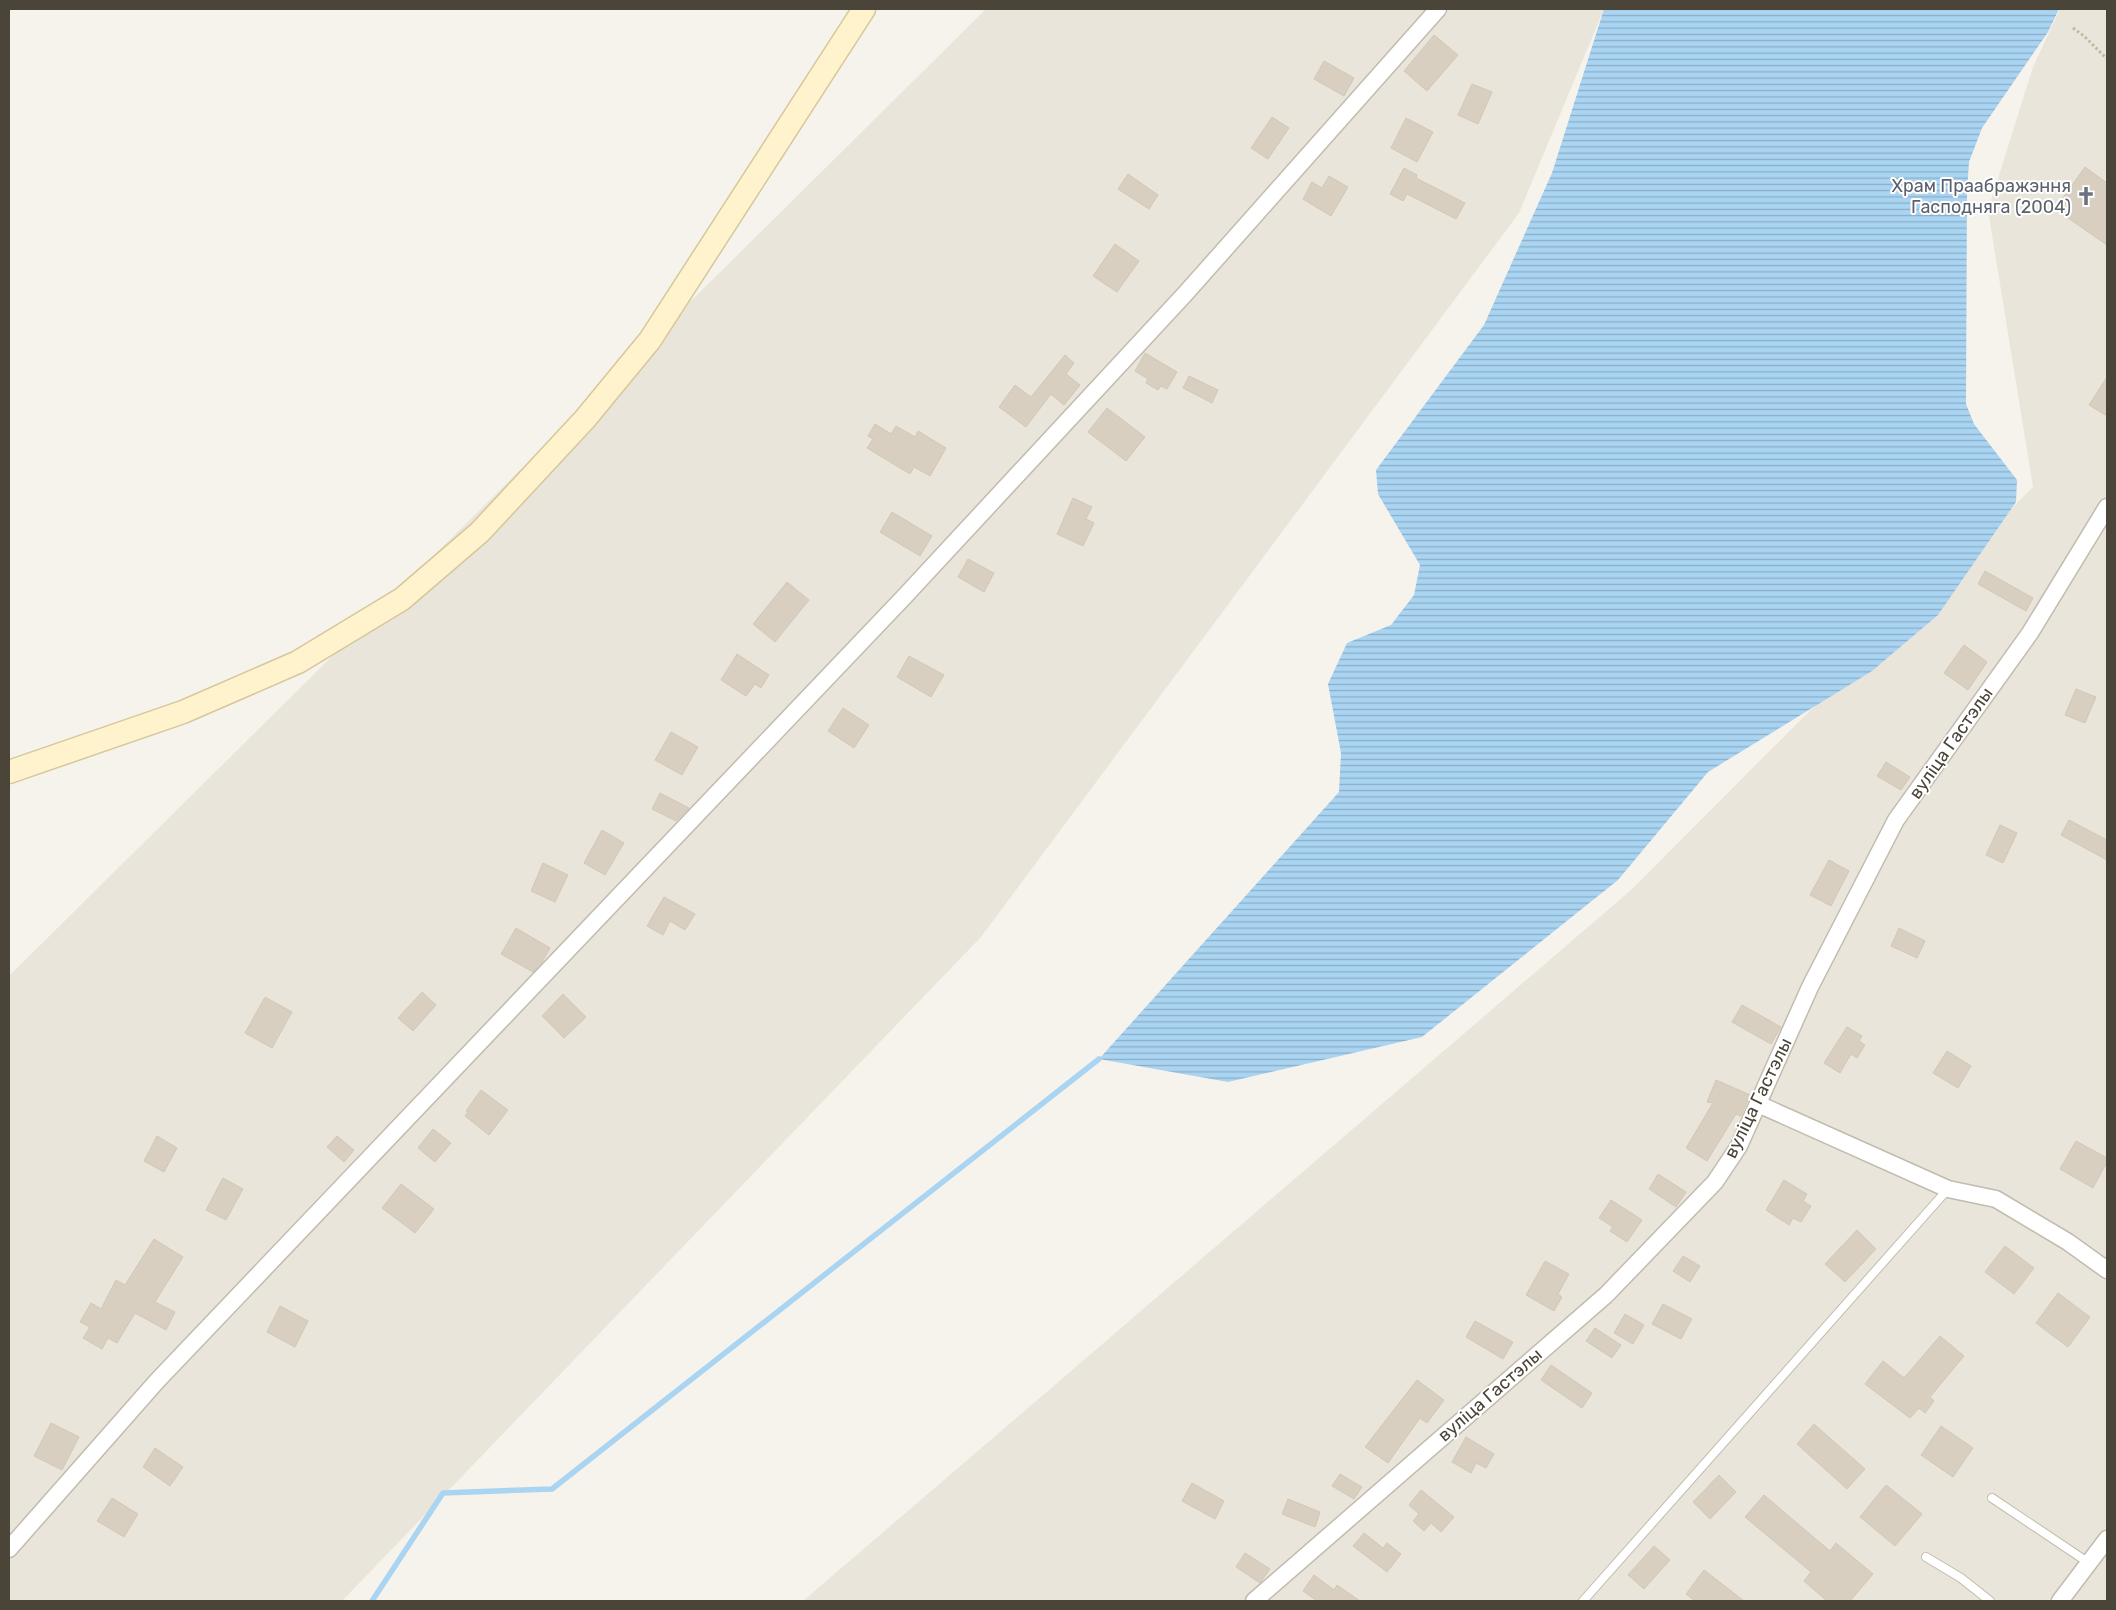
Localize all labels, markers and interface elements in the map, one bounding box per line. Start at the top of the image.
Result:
place label: Храм Праабражэння Гасподняга (2004) [1892,175,2071,218]
church icon: Храм Праабражэння Гасподняга (2004) [2075,185,2097,207]
street label: вуліца Гастэлы [1904,683,1998,803]
street label: вуліца Гастэлы [1719,1034,1797,1162]
street label: вуліца Гастэлы [1433,1344,1547,1446]

